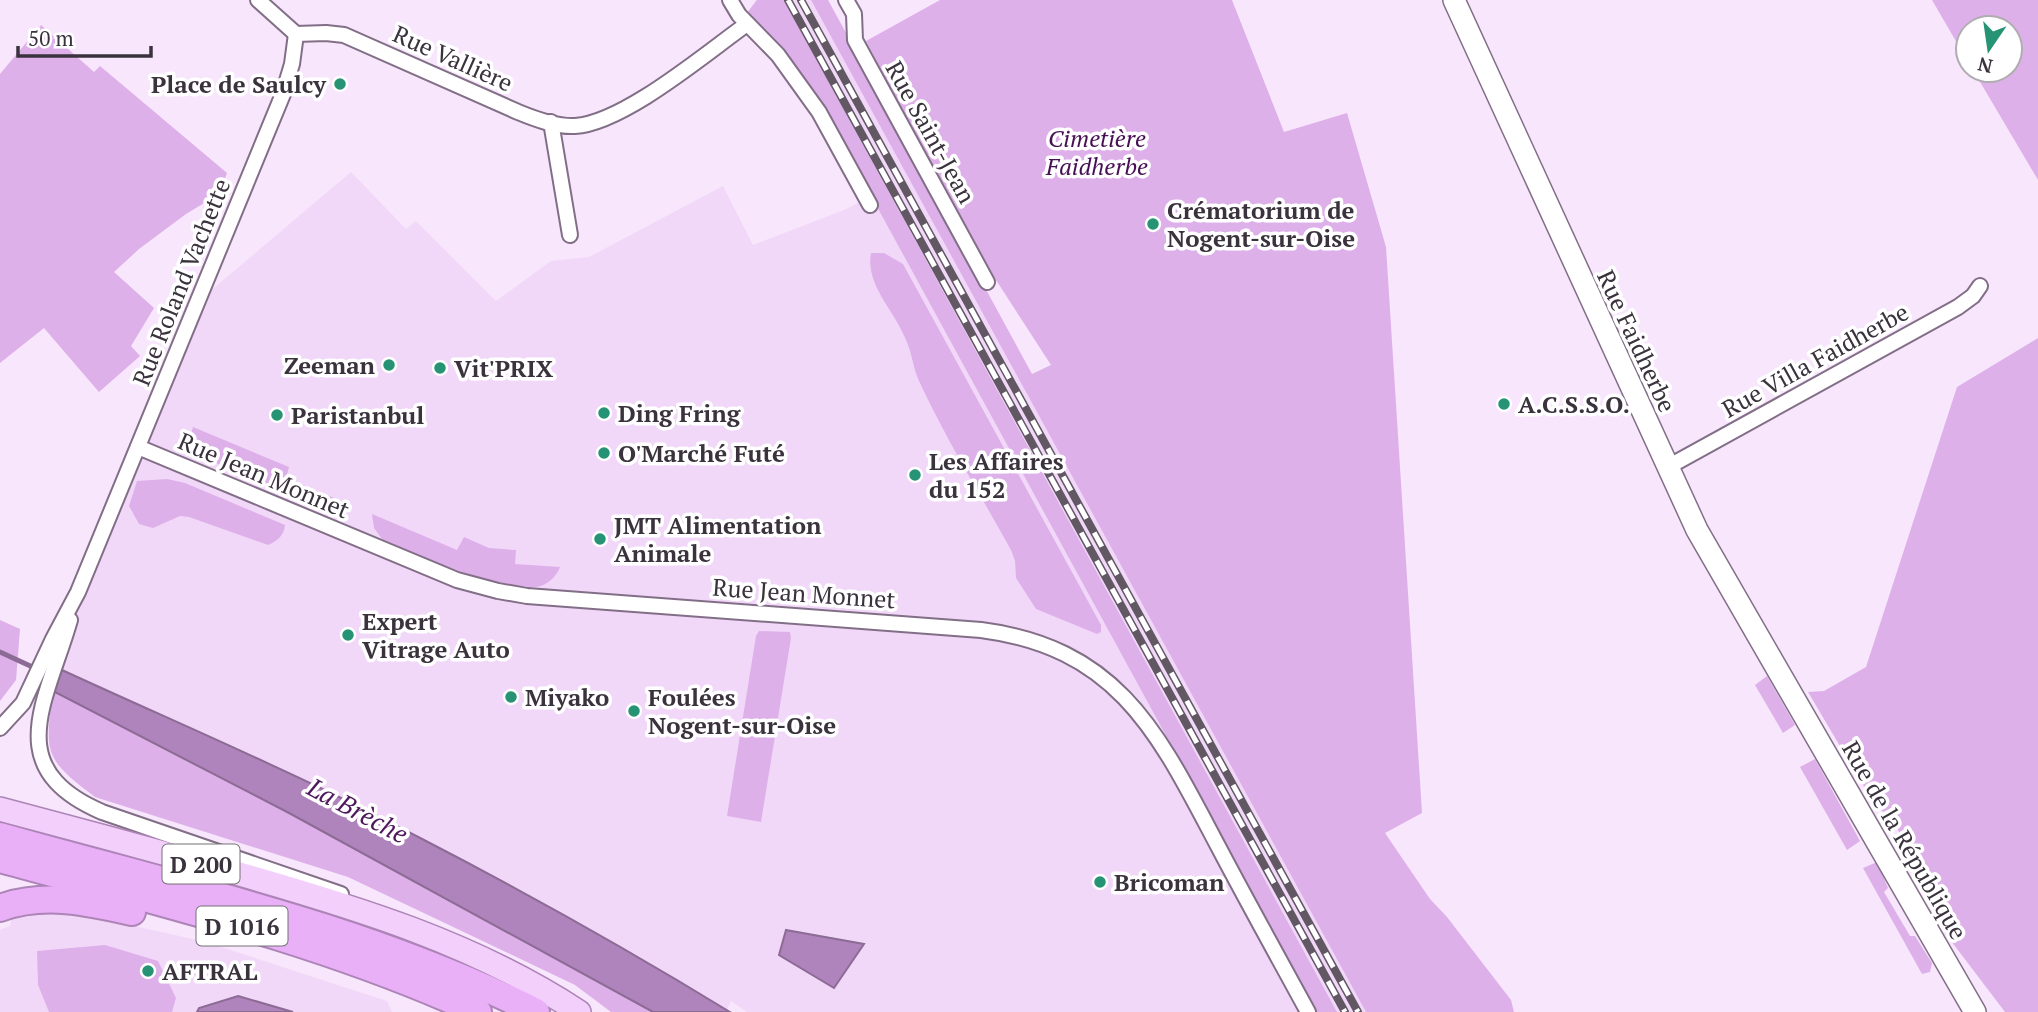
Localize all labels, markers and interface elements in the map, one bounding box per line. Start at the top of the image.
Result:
scale bar [18,14,150,58]
north arrow [1954,14,2024,84]
street label: Rue Vallière [388,17,518,99]
text: 50 m [28,24,74,52]
text: N [1975,52,1995,80]
street label: Rue Saint-Jean [879,55,983,209]
place label: Place de Saulcy [151,68,327,100]
marker: Place de Saulcy [332,76,348,92]
park label: Cimetière Faidherbe [1045,122,1148,182]
street label: Rue Roland Vachette [125,174,237,390]
place label: Crématorium de Nogent-sur-Oise [1167,194,1355,254]
marker: Crématorium de Nogent-sur-Oise [1145,216,1161,232]
street label: Rue Faidherbe [1590,265,1684,417]
street label: Rue Villa Faidherbe [1716,295,1914,425]
place label: Zeeman [284,349,376,381]
place label: Vit'PRIX [454,352,554,384]
marker: Zeeman [381,357,397,373]
marker: Vit'PRIX [432,360,448,376]
place label: A.C.S.S.O. [1518,388,1630,420]
marker: A.C.S.S.O. [1496,396,1512,412]
place label: Ding Fring [618,397,741,429]
place label: Paristanbul [291,399,424,431]
marker: Ding Fring [596,405,612,421]
marker: Paristanbul [269,407,285,423]
street label: Rue Jean Monnet [174,425,355,526]
place label: O'Marché Futé [618,437,785,469]
marker: O'Marché Futé [596,445,612,461]
place label: Les Affaires du 152 [929,445,1064,505]
marker: Les Affaires du 152 [907,467,923,483]
place label: JMT Alimentation Animale [614,509,822,569]
marker: JMT Alimentation Animale [592,531,608,547]
street label: Rue Jean Monnet [712,571,896,615]
place label: Expert Vitrage Auto [362,605,510,665]
marker: Expert Vitrage Auto [340,627,356,643]
place label: Miyako [525,681,609,713]
place label: Foulées Nogent-sur-Oise [648,681,836,741]
marker: Miyako [503,689,519,705]
marker: Foulées Nogent-sur-Oise [626,703,642,719]
street label: Rue de la République [1835,735,1975,945]
water label: La Brèche [301,769,414,851]
road number: D 200 [162,844,240,884]
place label: Bricoman [1114,866,1225,898]
marker: Bricoman [1092,874,1108,890]
road number: D 1016 [196,906,288,945]
place label: AFTRAL [162,955,258,987]
marker: AFTRAL [140,963,156,979]

